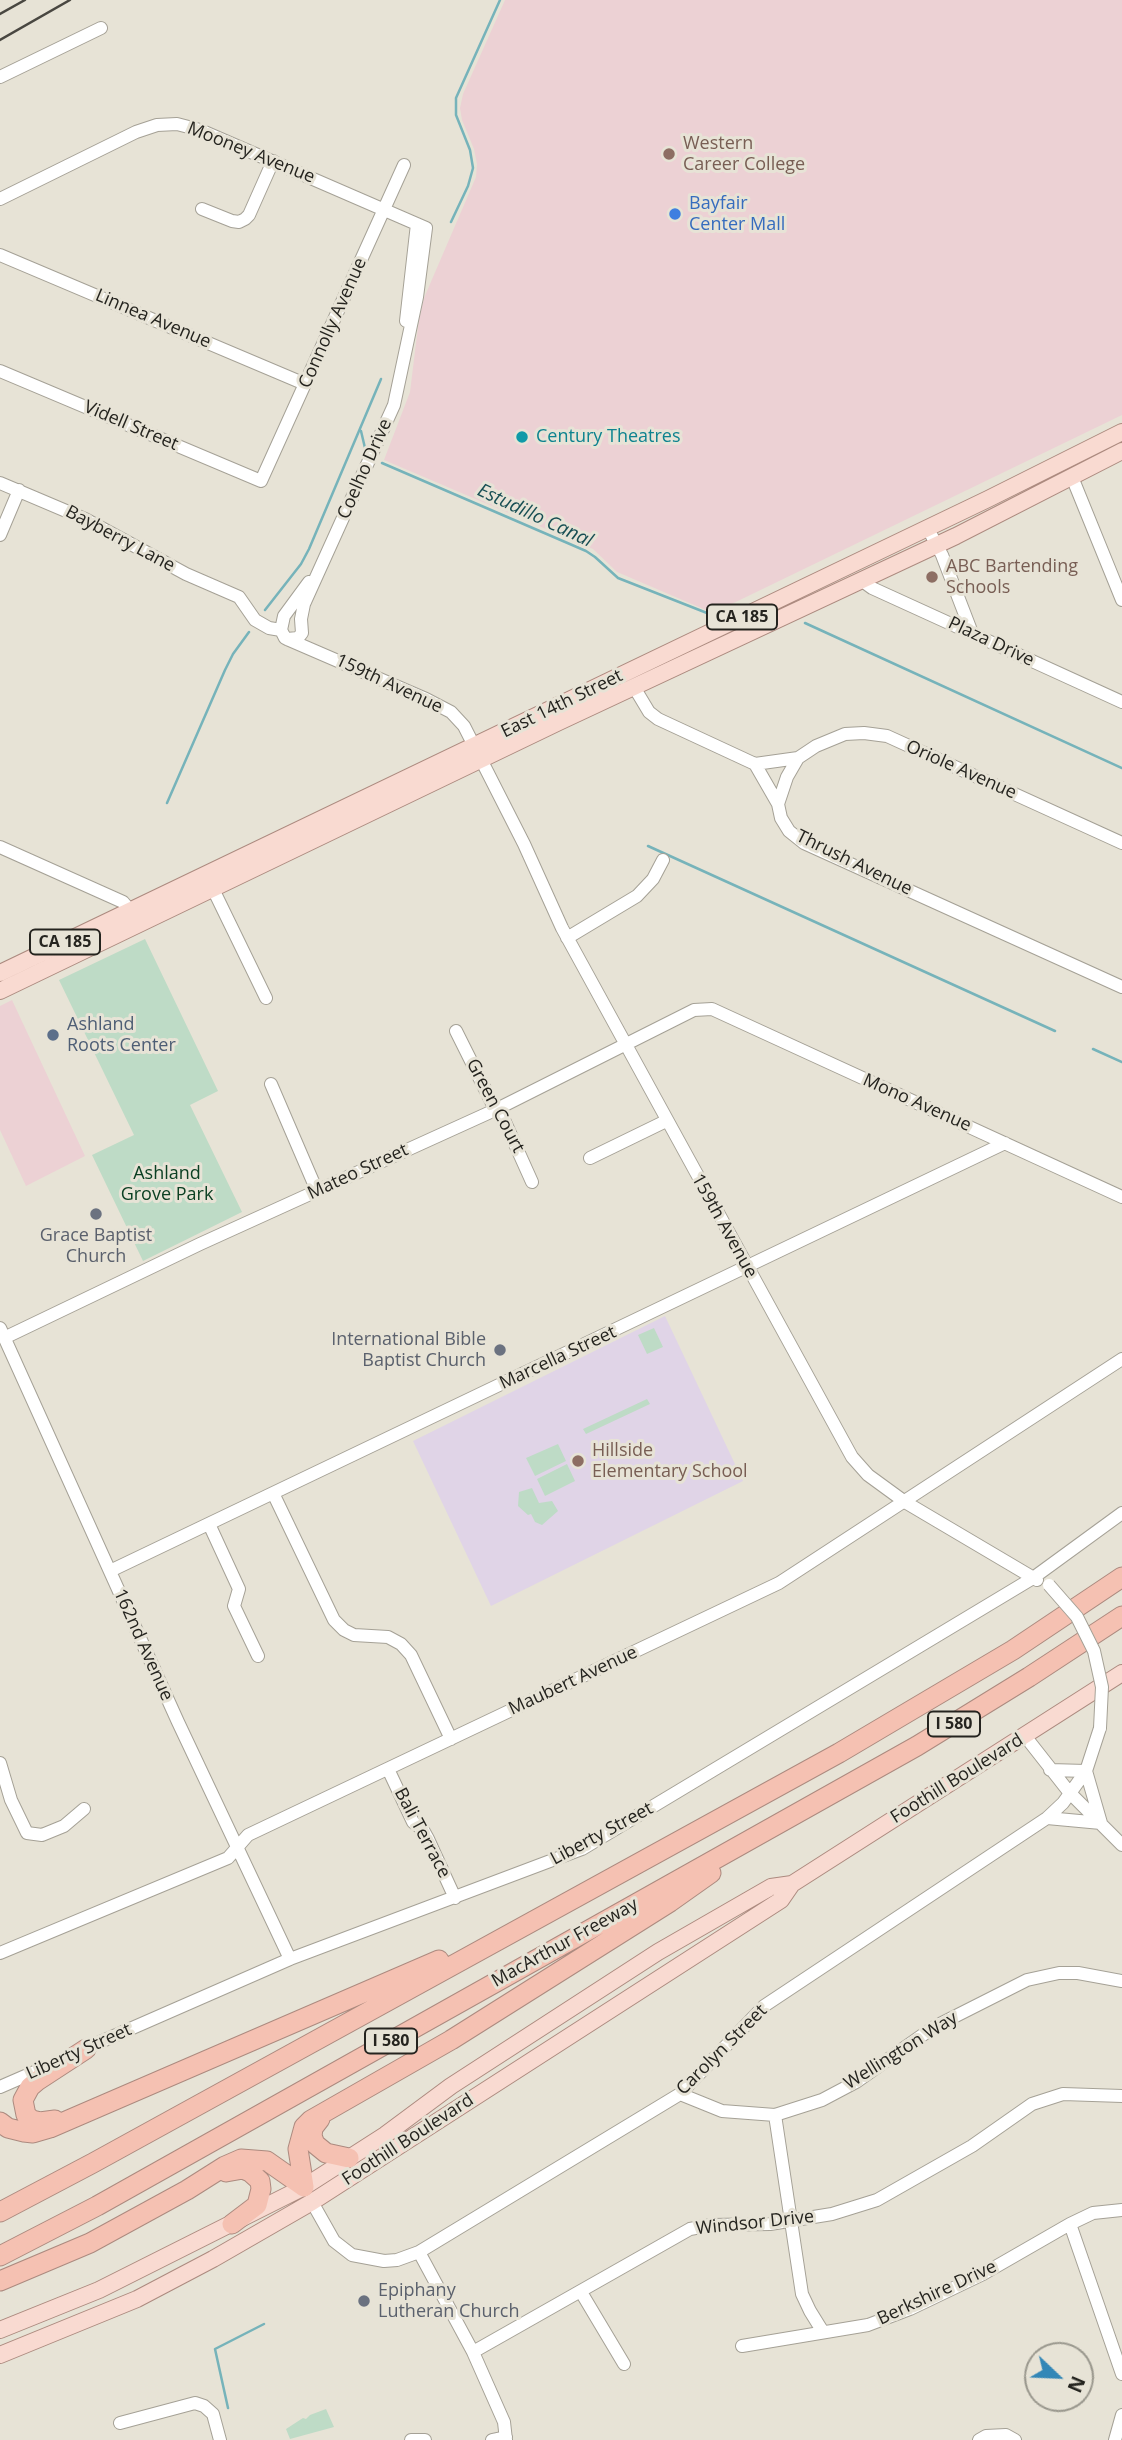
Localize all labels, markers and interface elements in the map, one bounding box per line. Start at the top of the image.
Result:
street label: Mooney Avenue [184,118,318,188]
place label: Western Career College [683,133,805,176]
marker: Western Career College [661,146,677,162]
place label: Bayfair Center Mall [689,193,785,235]
marker: Bayfair Center Mall [667,206,683,222]
street label: Connolly Avenue [295,254,371,392]
street label: Linnea Avenue [92,285,214,353]
street label: Videll Street [81,396,181,456]
street label: Coelho Drive [333,416,397,522]
place label: Century Theatres [536,426,681,448]
marker: Century Theatres [514,429,530,445]
water label: Estudillo Canal [474,479,596,553]
street label: Bayberry Lane [62,501,178,577]
place label: ABC Bartending Schools [946,556,1078,598]
marker: ABC Bartending Schools [924,569,940,585]
road number: CA 185 [707,604,777,630]
street label: Plaza Drive [944,613,1038,671]
street label: 159th Avenue [332,650,446,718]
street label: East 14th Street [498,665,626,743]
street label: Oriole Avenue [902,736,1020,804]
street label: Thrush Avenue [793,826,915,900]
road number: CA 185 [30,930,100,954]
place label: Ashland Roots Center [67,1014,176,1056]
marker: Ashland Roots Center [45,1027,61,1043]
street label: Green Court [461,1055,529,1157]
street label: Mono Avenue [860,1069,974,1137]
street label: Mateo Street [304,1139,412,1205]
park label: Ashland Grove Park [121,1163,213,1206]
street label: 159th Avenue [687,1170,761,1282]
marker: Grace Baptist Church [88,1206,104,1222]
place label: Grace Baptist Church [40,1225,152,1268]
street label: Marcella Street [496,1322,620,1394]
place label: International Bible Baptist Church [331,1329,486,1372]
marker: International Bible Baptist Church [492,1342,508,1358]
place label: Hillside Elementary School [592,1440,748,1482]
marker: Hillside Elementary School [570,1453,586,1469]
street label: 162nd Avenue [109,1586,177,1704]
street label: Maubert Avenue [505,1642,641,1720]
road number: I 580 [928,1712,980,1736]
street label: Foothill Boulevard [887,1730,1027,1828]
street label: Bali Terrace [389,1784,455,1882]
street label: Liberty Street [547,1798,657,1870]
street label: MacArthur Freeway [488,1894,642,1992]
street label: Carolyn Street [672,2000,772,2100]
street label: Wellington Way [840,2007,962,2095]
street label: Liberty Street [23,2019,135,2085]
road number: I 580 [365,2028,417,2054]
street label: Foothill Boulevard [338,2089,478,2191]
street label: Windsor Drive [695,2206,815,2240]
street label: Berkshire Drive [874,2256,1000,2330]
place label: Epiphany Lutheran Church [378,2280,520,2322]
marker: Epiphany Lutheran Church [356,2293,372,2309]
north arrow [1024,2342,1094,2412]
text: N [1062,2372,1091,2397]

